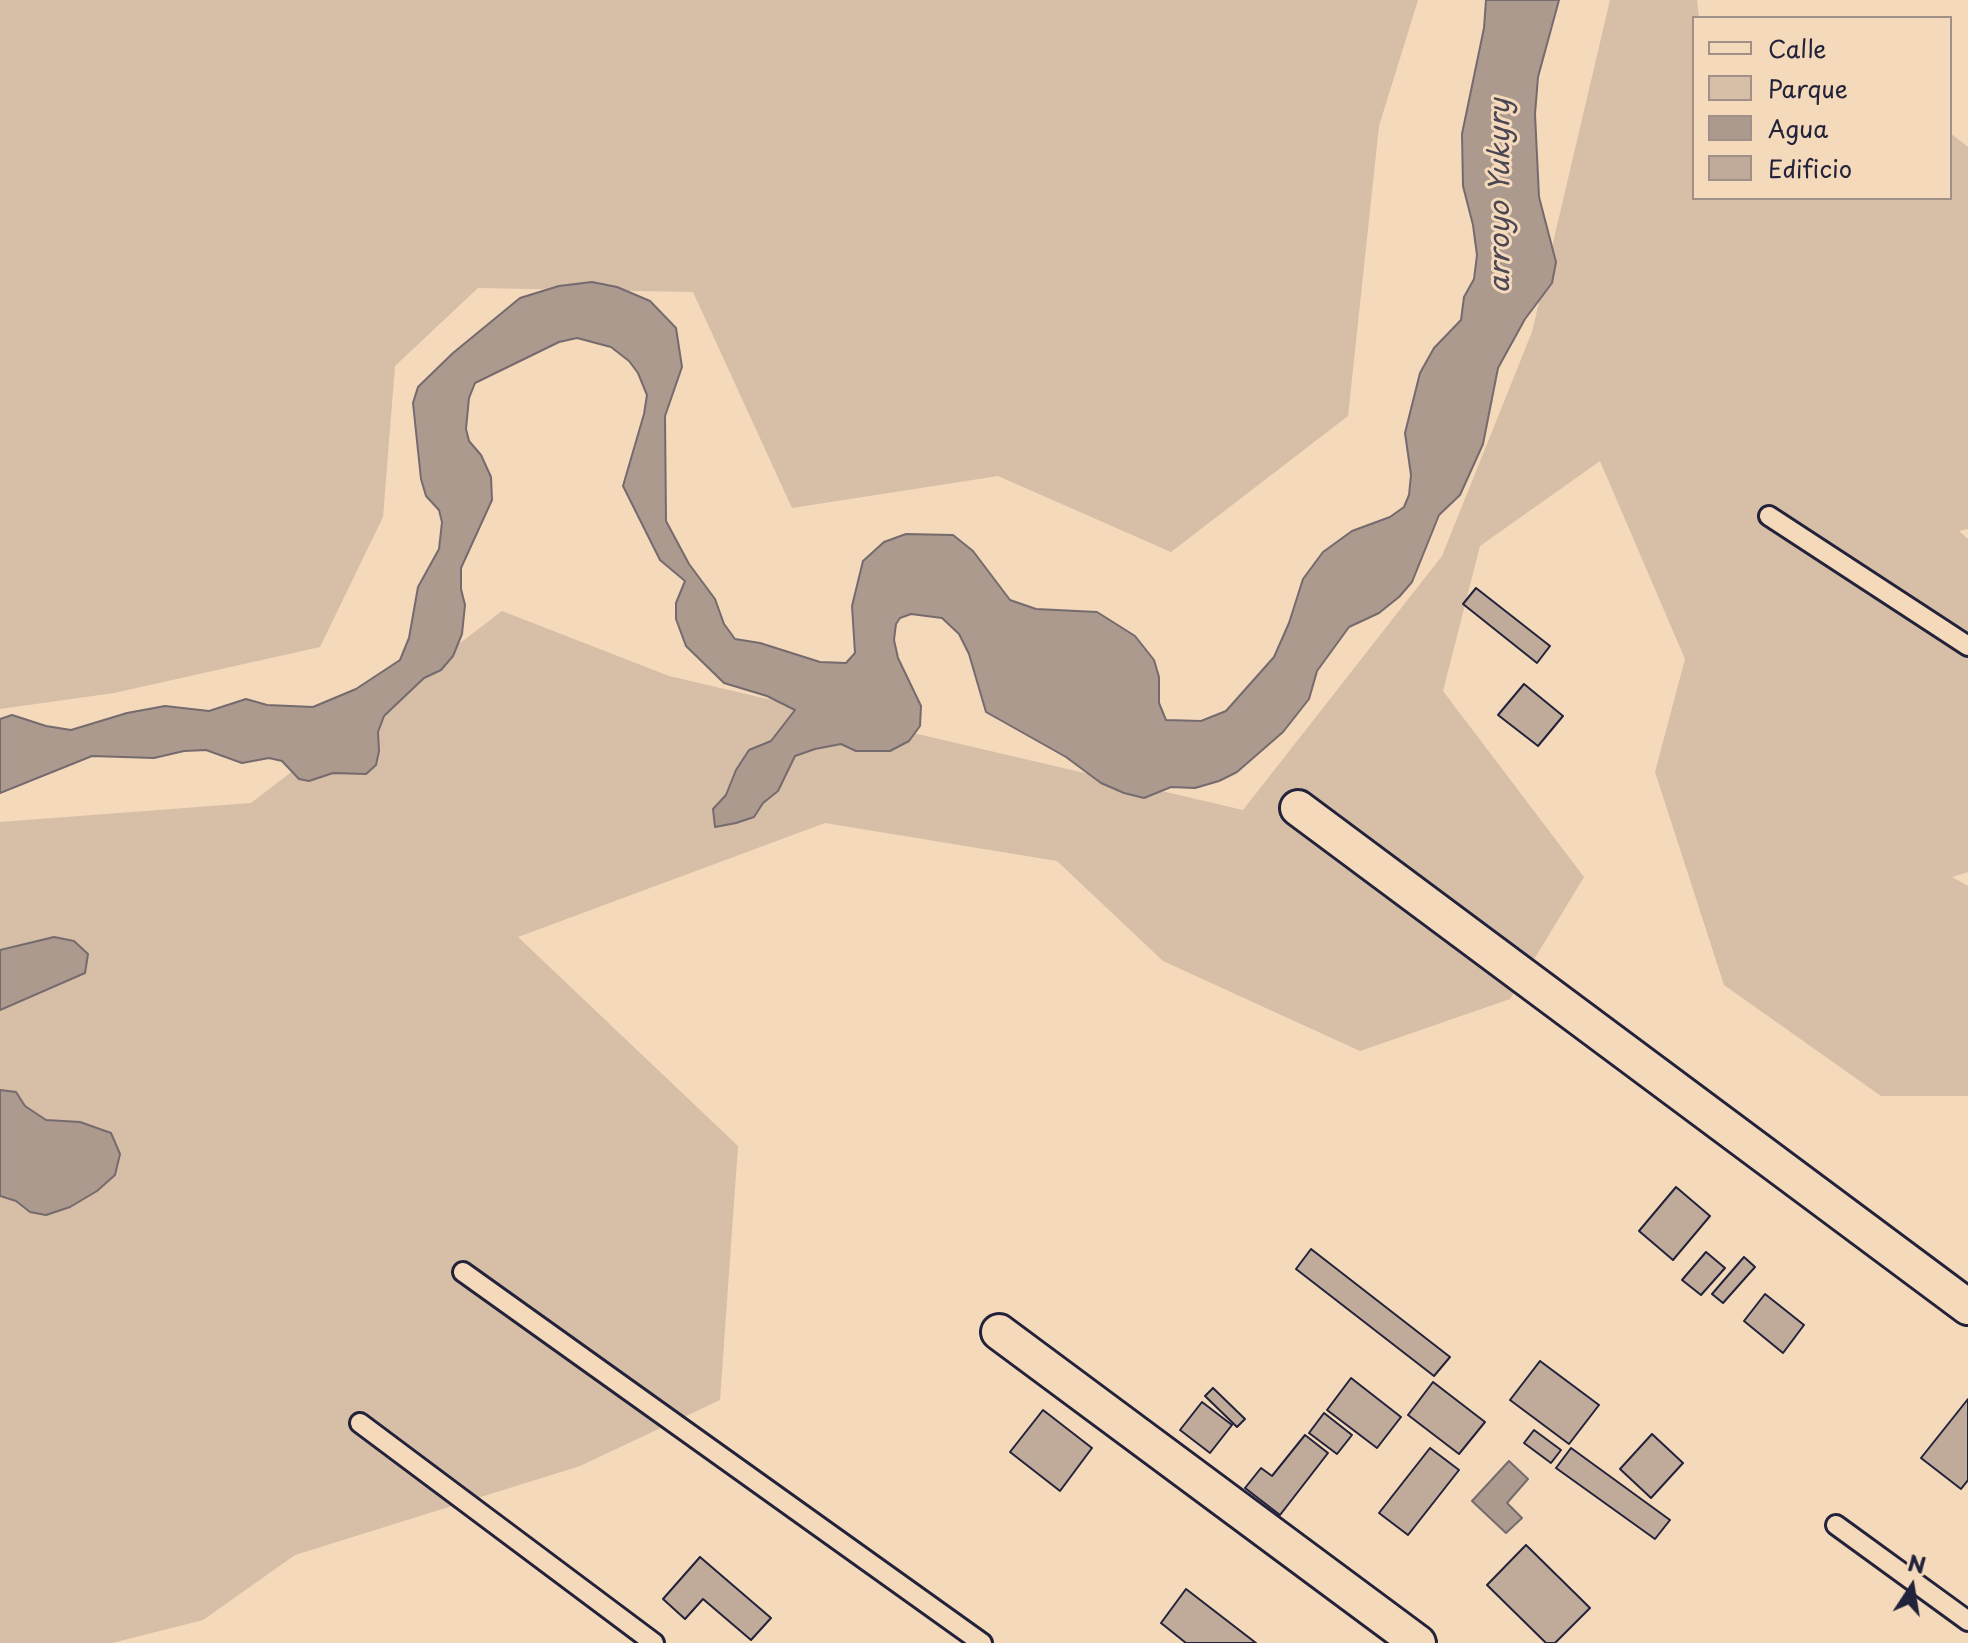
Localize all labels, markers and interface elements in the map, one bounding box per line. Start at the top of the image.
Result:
legend [1692,16,1952,200]
text: Calle [1768,30,1826,66]
text: Parque [1768,70,1848,106]
water label: arroyo Yukyry [1484,99,1518,293]
text: Agua [1768,110,1828,146]
text: Edificio [1768,150,1852,186]
text: N [1905,1545,1929,1581]
north arrow [1872,1547,1952,1627]

